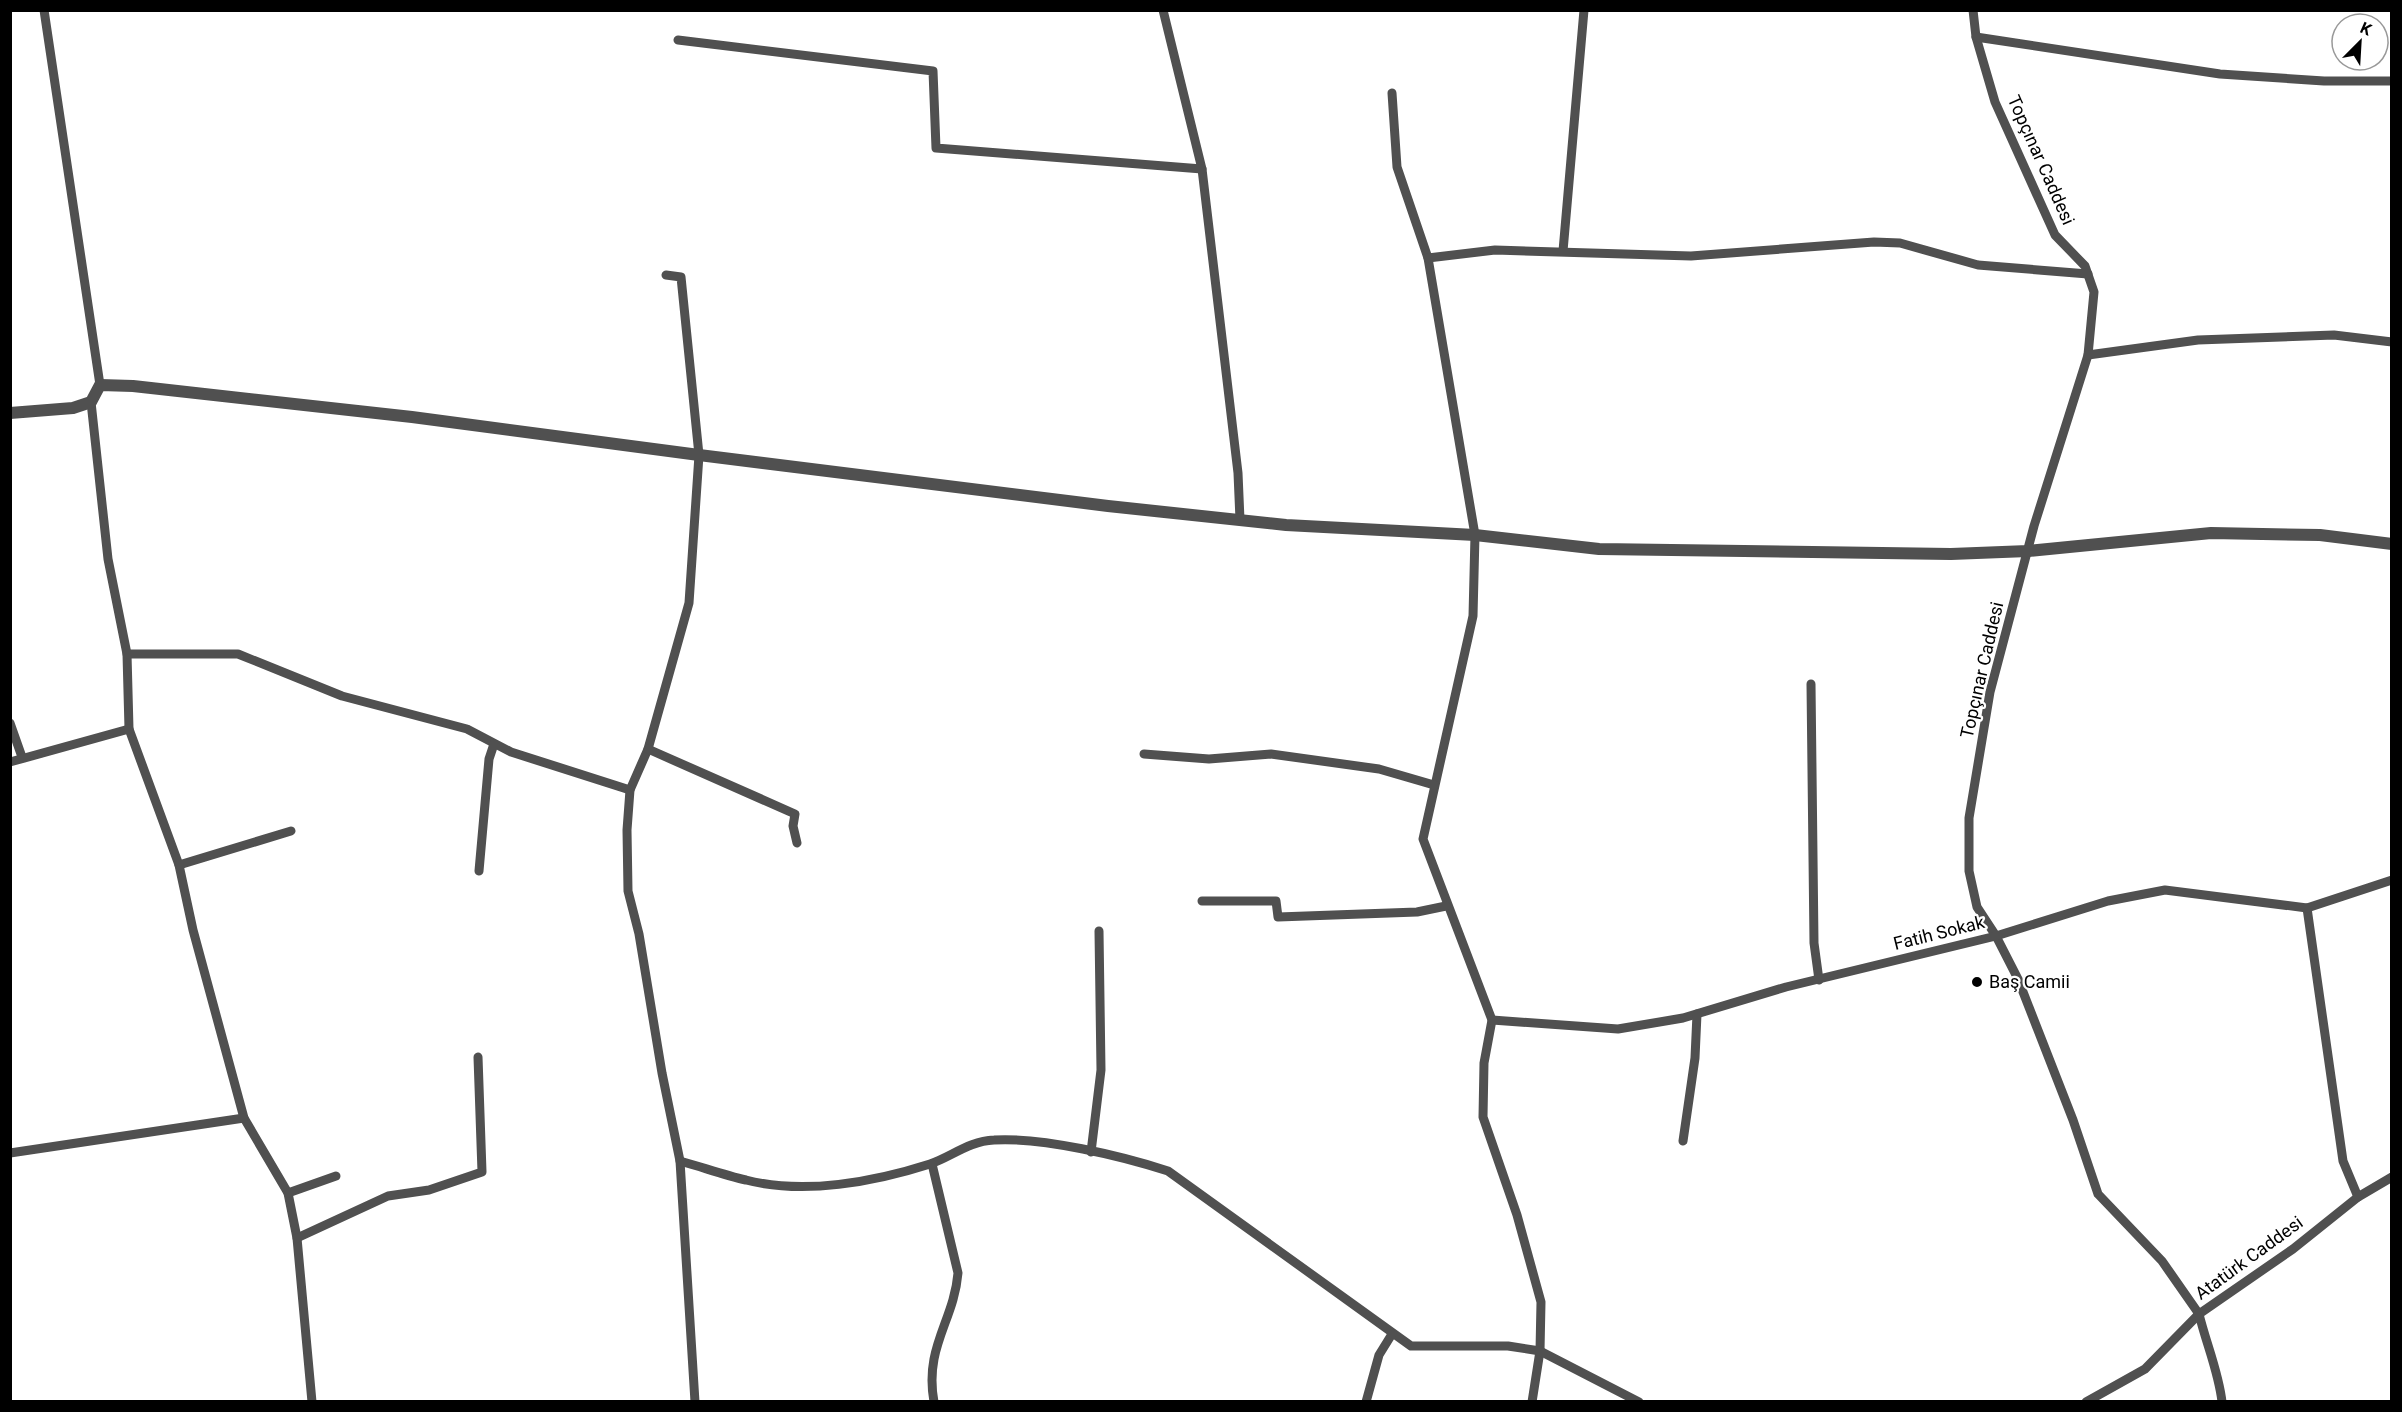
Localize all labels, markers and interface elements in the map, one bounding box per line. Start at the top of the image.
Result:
north arrow [2330,12,2390,72]
text: K [2357,18,2375,40]
street label: Topçınar Caddesi [2004,92,2079,228]
street label: Topçınar Caddesi [1956,600,2007,740]
street label: Fatih Sokak [1891,911,1987,954]
place label: Baş Camii [1989,971,2070,992]
marker: Baş Camii [1970,975,1984,989]
street label: Atatürk Caddesi [2191,1212,2307,1304]

